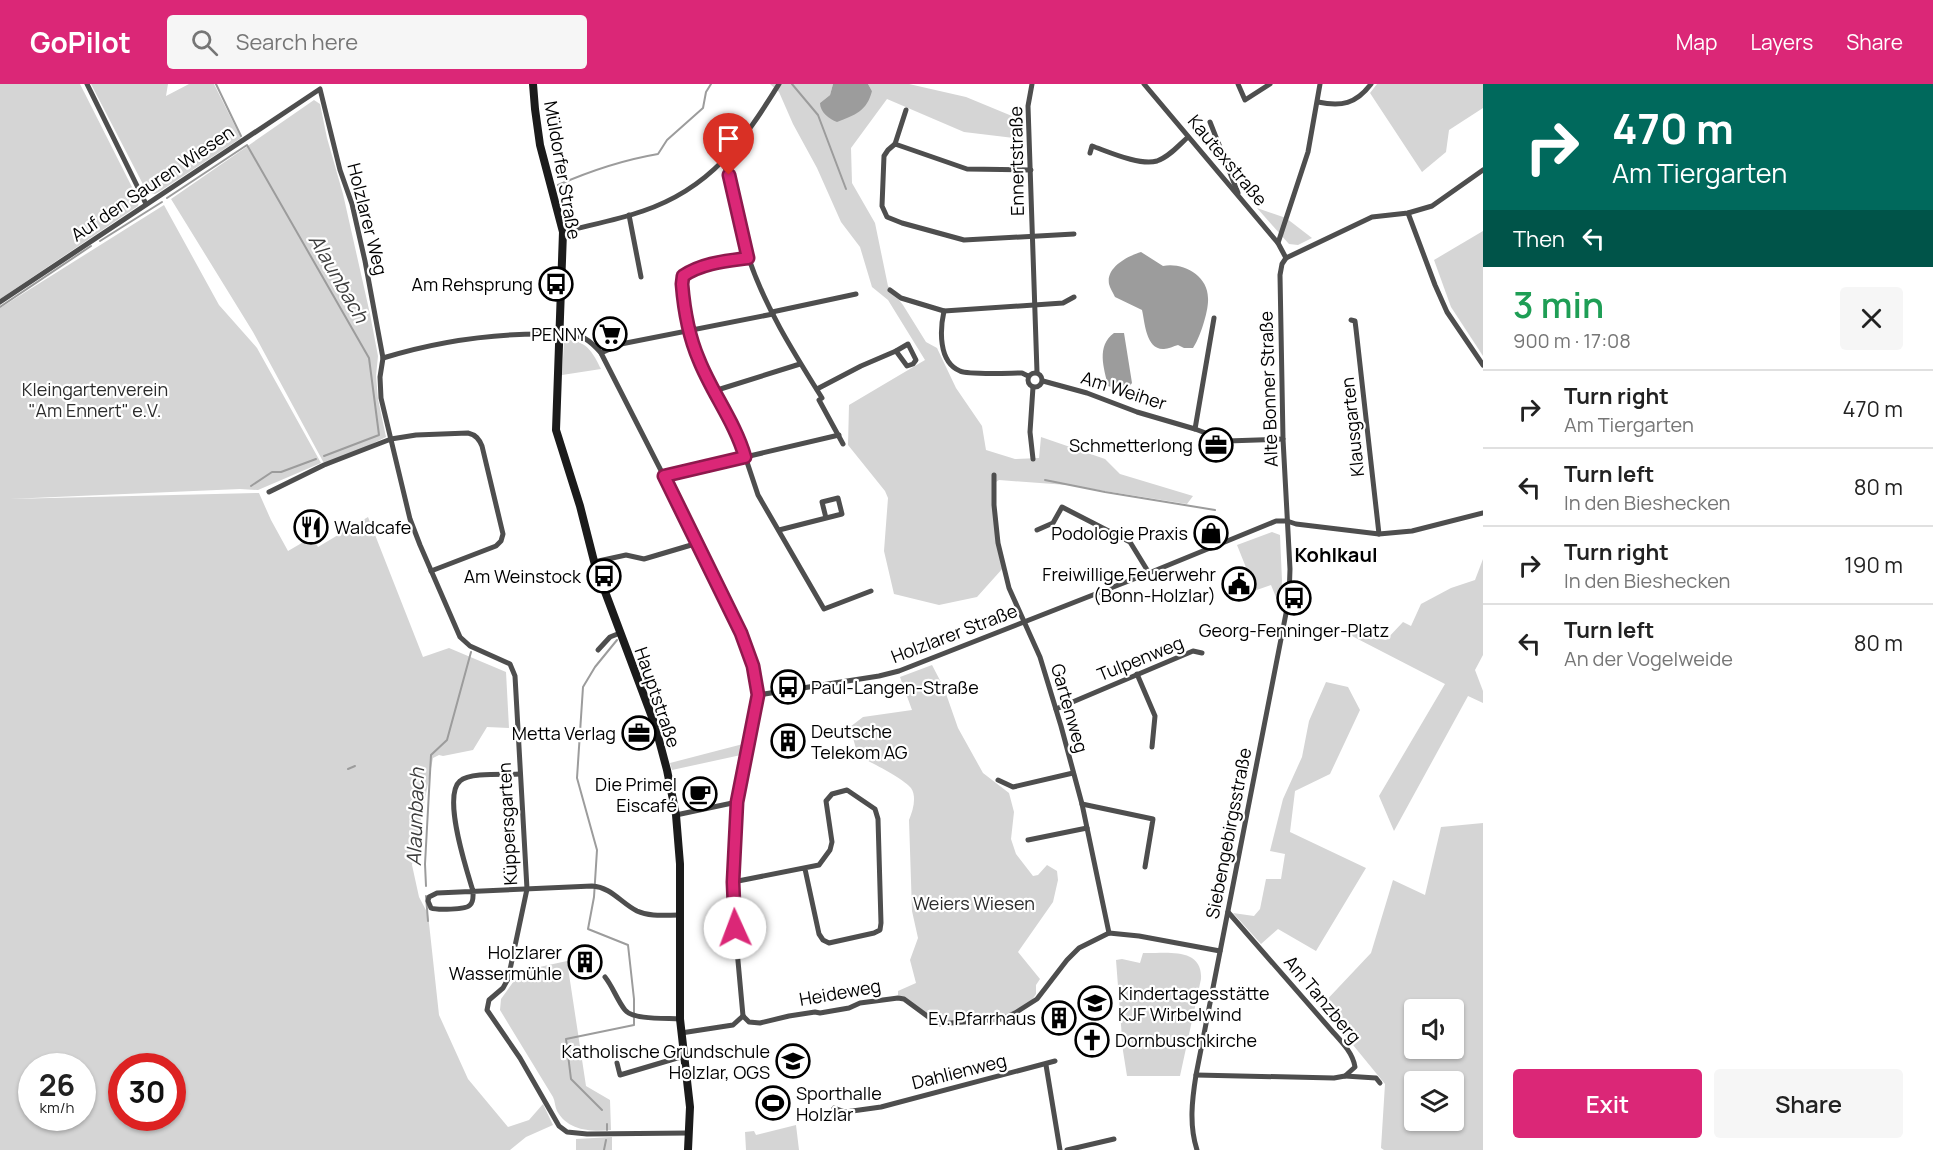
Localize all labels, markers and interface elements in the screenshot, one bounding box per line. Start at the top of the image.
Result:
search box [167,15,587,69]
text: GoPilot [30,23,131,61]
icon: search [188,26,221,59]
text: Search here [236,27,358,57]
text: Map [1676,28,1717,56]
text: Layers [1750,28,1813,56]
text: Share [1846,28,1903,56]
street label: Müldorfer Straße [539,99,587,241]
text: 470 m [1612,99,1734,157]
street label: Ennertstraße [1003,106,1029,216]
icon: right [1513,108,1591,186]
street label: Kautexstraße [1183,109,1273,211]
pin [703,113,754,175]
street label: Auf den Sauren Wiesen [66,120,238,246]
icon: arrive [712,122,745,155]
text: Am Tiergarten [1612,154,1787,191]
street label: Holzlarer Weg [342,160,394,278]
icon: left [1577,222,1610,255]
text: Then [1513,224,1565,254]
water label: Alaunbach [303,229,376,328]
bus stop icon: Am Rehsprung [538,266,574,302]
place label: Am Rehsprung [412,272,533,296]
text: 3 min [1513,280,1604,329]
button: close [1840,287,1903,350]
street label: Alte Bonner Straße [1253,311,1283,467]
supermarket icon: PENNY [592,316,628,352]
place label: PENNY [531,322,588,346]
text: 900 m · 17:08 [1513,327,1631,354]
street label: Am Weiher [1078,365,1170,415]
street label: Klausgarten [1335,376,1369,478]
park label: Kleingartenverein "Am Ennert" e.V. [22,377,168,422]
text: Turn right [1564,381,1669,411]
icon: right [1513,393,1546,426]
text: 470 m [1843,394,1903,424]
text: Am Tiergarten [1564,411,1694,438]
office icon: Schmetterlong [1198,427,1234,463]
place label: Schmetterlong [1069,433,1193,457]
text: Turn left [1564,459,1654,489]
icon: left [1513,471,1546,504]
text: 80 m [1854,472,1903,502]
text: In den Bieshecken [1564,489,1730,516]
restaurant icon: Waldcafe [293,509,329,545]
place label: Waldcafe [334,515,411,539]
shop icon: Podologie Praxis [1193,515,1229,551]
place label: Podologie Praxis [1051,521,1188,545]
text: Turn right [1564,537,1669,567]
district label: Kohlkaul [1294,541,1378,568]
icon: right [1513,549,1546,582]
text: 190 m [1844,550,1903,580]
bus stop icon: Am Weinstock [586,558,622,594]
place label: Freiwillige Feuerwehr (Bonn-Holzlar) [1042,562,1216,607]
place label: Am Weinstock [464,564,582,588]
public building icon: Freiwillige Feuerwehr (Bonn-Holzlar) [1221,566,1257,602]
text: In den Bieshecken [1564,567,1730,594]
bus stop icon: Georg-Fenninger-Platz [1276,580,1312,616]
street label: Holzlarer Straße [887,598,1021,668]
text: Turn left [1564,615,1654,645]
place label: Georg-Fenninger-Platz [1199,618,1389,642]
icon: left [1513,627,1546,660]
text: 80 m [1854,628,1903,658]
street label: Tulpenweg [1093,630,1187,686]
street label: Hauptstraße [630,643,686,751]
text: An der Vogelweide [1564,645,1733,672]
street label: Gartenweg [1046,661,1094,755]
bus stop icon: Paul-Langen-Straße [770,669,806,705]
place label: Paul-Langen-Straße [811,675,979,699]
office icon: Metta Verlag [621,715,657,751]
place label: Deutsche Telekom AG [811,719,908,764]
place label: Metta Verlag [512,721,616,745]
building icon: Deutsche Telekom AG [770,723,806,759]
street label: Siebengebirgsstraße [1200,745,1256,921]
street label: Küppersgarten [492,762,522,886]
water label: Alaunbach [400,766,430,867]
place label: Die Primel Eiscafé [595,772,677,817]
cafe icon: Die Primel Eiscafé [682,776,718,812]
park label: Weiers Wiesen [913,891,1035,915]
position arrow [703,896,767,960]
place label: Holzlarer Wassermühle [449,940,563,985]
building icon: Holzlarer Wassermühle [567,944,603,980]
street label: Am Tanzberg [1279,950,1367,1048]
street label: Heideweg [797,973,883,1011]
place label: Kindertagesstätte KJF Wirbelwind [1118,981,1270,1026]
school or university icon: Kindertagesstätte KJF Wirbelwind [1077,985,1113,1021]
map controls [1404,999,1464,1131]
button: sound [1404,999,1464,1059]
building icon: Ev. Pfarrhaus [1041,1000,1077,1036]
place label: Ev. Pfarrhaus [928,1006,1036,1030]
church icon: Dornbuschkirche [1074,1022,1110,1058]
place label: Dornbuschkirche [1115,1028,1257,1052]
place label: Katholische Grundschule Holzlar, OGS [561,1039,770,1084]
school or university icon: Katholische Grundschule Holzlar, OGS [775,1043,811,1079]
street label: Dahlienweg [909,1048,1009,1094]
speed limit sign: 30 [108,1053,186,1131]
text: 26 [39,1064,75,1105]
button: Exit [1513,1069,1702,1138]
button: Share [1714,1069,1903,1138]
button: layers [1404,1071,1464,1131]
place label: Sporthalle Holzlar [796,1081,882,1126]
sports icon: Sporthalle Holzlar [755,1085,791,1121]
text: km/h [40,1097,74,1118]

